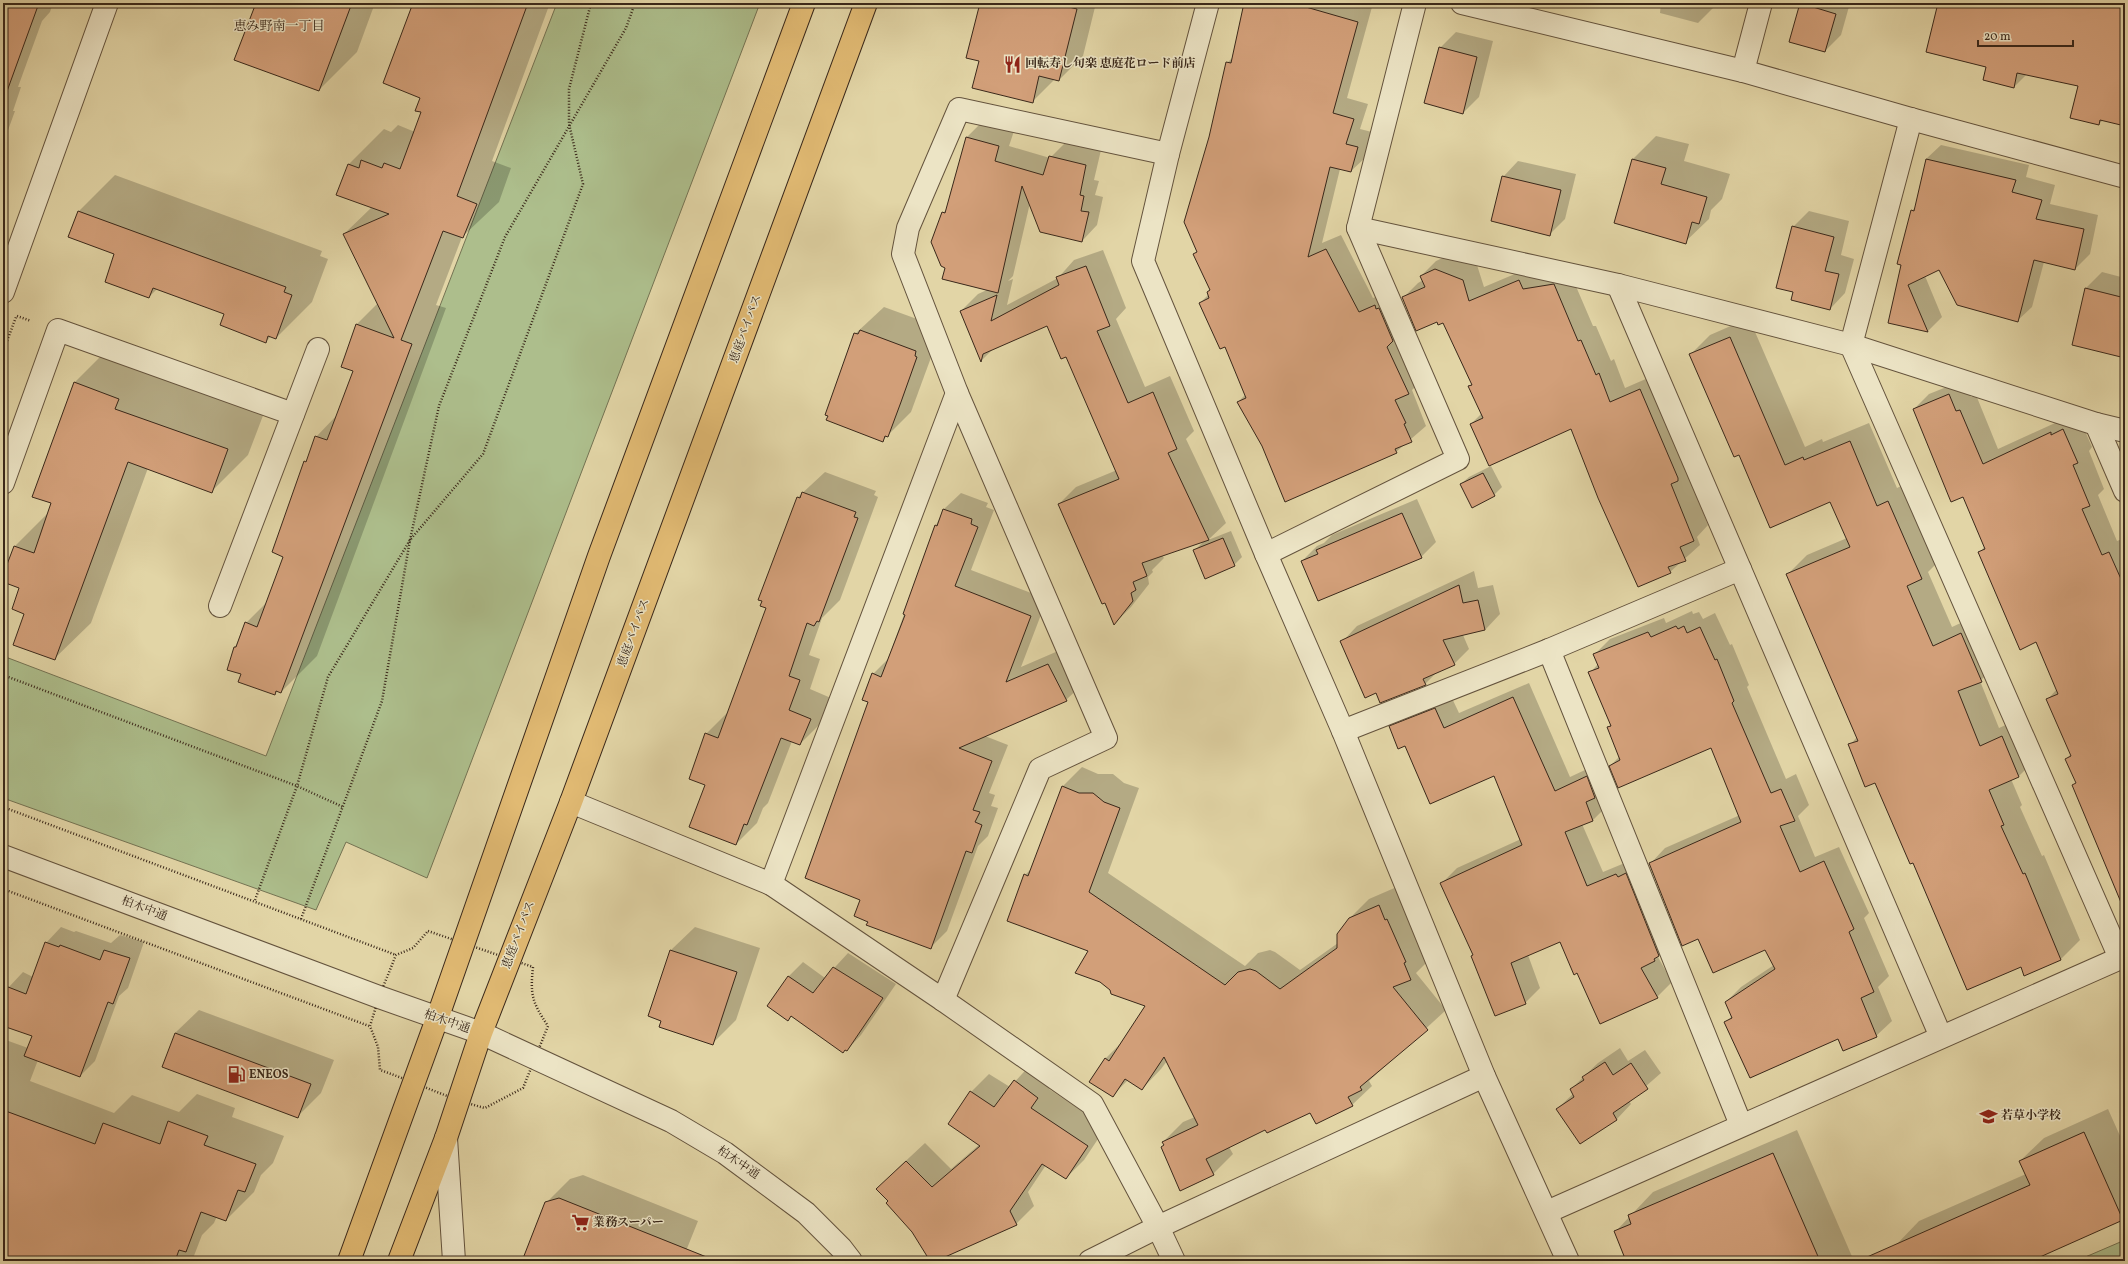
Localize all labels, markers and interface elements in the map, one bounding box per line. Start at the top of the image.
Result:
district label: 恵み野南一丁目 [233,18,325,36]
scale bar [1978,22,2073,48]
text: 20 m [1984,29,2011,45]
restaurant icon: 回転寿し旬楽 恵庭花ロード前店 [1002,54,1022,74]
place label: 回転寿し旬楽 恵庭花ロード前店 [1025,56,1195,72]
street label: 恵庭バイパス [726,293,766,365]
street label: 恵庭バイパス [614,597,654,669]
street label: 柏木中通 [119,893,169,925]
street label: 恵庭バイパス [499,899,539,971]
street label: 柏木中通 [422,1007,472,1037]
fuel station icon: ENEOS [226,1065,246,1085]
place label: ENEOS [249,1067,289,1083]
school or university icon: 若草小学校 [1978,1106,1998,1126]
place label: 若草小学校 [2001,1108,2061,1124]
street label: 柏木中通 [714,1143,762,1183]
supermarket icon: 業務スーパー [570,1213,590,1233]
place label: 業務スーパー [593,1215,664,1231]

